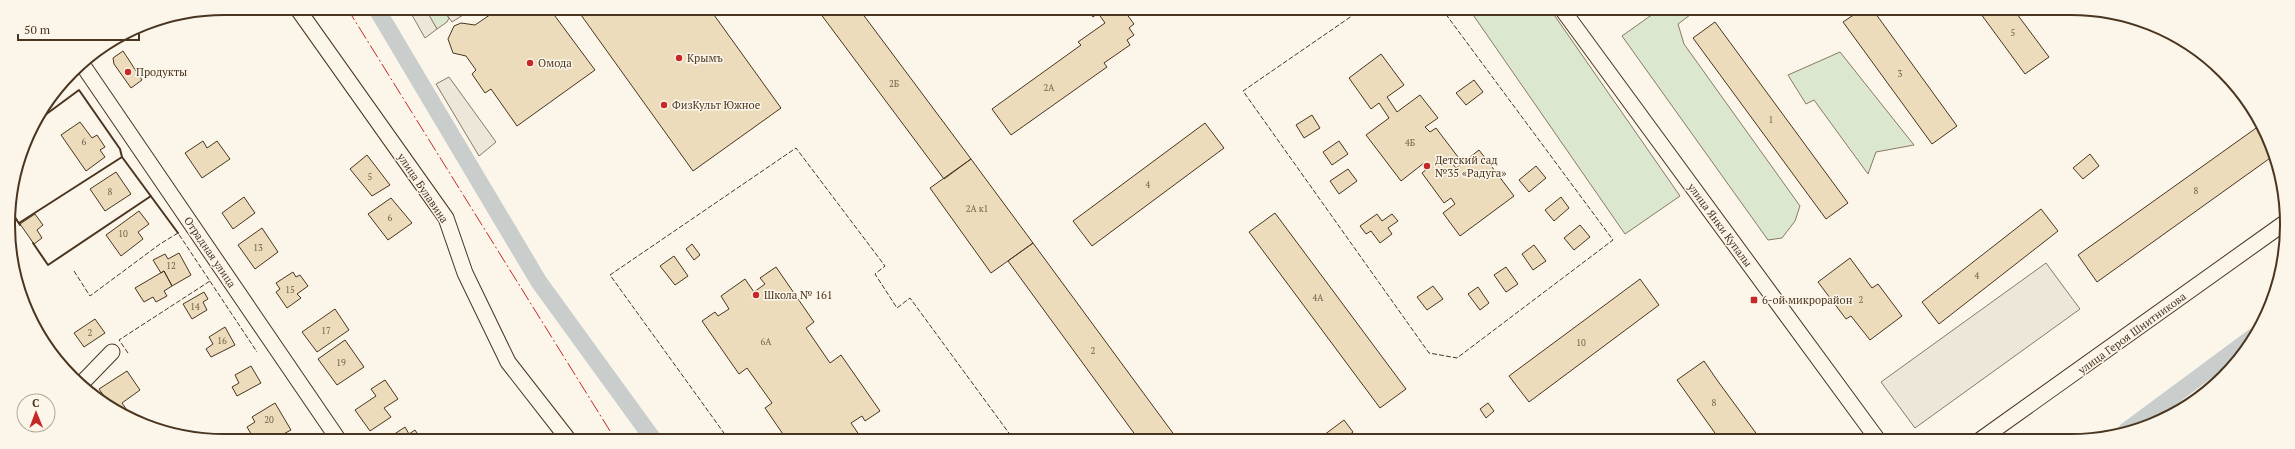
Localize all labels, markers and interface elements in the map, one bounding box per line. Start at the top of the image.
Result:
scale bar [18,16,139,42]
text: 50 m [24,22,51,37]
house number: 5 [2011,27,2016,39]
place label: Крымъ [687,51,723,65]
marker: Крымъ [674,53,684,63]
place label: Омода [538,56,572,70]
marker: Омода [525,58,535,68]
place label: Продукты [136,65,187,79]
marker: Продукты [123,67,133,77]
house number: 3 [1898,68,1903,80]
house number: 2Б [889,78,899,90]
house number: 2А [1044,82,1055,94]
place label: ФизКульт Южное [672,98,761,112]
marker: ФизКульт Южное [659,100,669,110]
house number: 1 [1769,114,1773,126]
house number: 6 [82,136,87,148]
house number: 4Б [1405,137,1415,149]
street label: улица Булавина [394,150,452,226]
place label: Детский сад №35 «Радуга» [1435,153,1506,180]
marker: Детский сад №35 «Радуга» [1422,161,1432,171]
house number: 5 [368,171,373,183]
house number: 4 [1146,179,1151,191]
street label: улица Янки Купалы [1684,179,1755,270]
house number: 8 [2194,185,2199,197]
house number: 8 [108,186,113,198]
house number: 2А к1 [966,203,988,215]
house number: 6 [388,212,393,224]
street label: Отрадная улица [181,214,239,291]
house number: 10 [118,228,128,240]
house number: 13 [253,242,263,254]
house number: 12 [166,260,176,272]
house number: 4 [1975,270,1980,282]
house number: 15 [285,284,295,296]
place label: Школа № 161 [764,288,833,302]
street label: улица Героя Шнитникова [2074,289,2189,378]
marker: Школа № 161 [751,290,761,300]
house number: 4А [1313,292,1324,304]
place label: 6-ой микрорайон [1762,293,1853,307]
house number: 2 [1859,294,1864,306]
marker: 6-ой микрорайон [1749,295,1759,305]
house number: 14 [190,301,200,313]
house number: 17 [321,325,331,337]
house number: 2 [88,327,93,339]
house number: 16 [217,335,227,347]
house number: 6А [761,336,772,348]
house number: 10 [1576,337,1586,349]
house number: 2 [1091,345,1096,357]
house number: 19 [336,357,346,369]
north arrow [16,393,56,433]
text: С [32,396,40,410]
house number: 8 [1712,397,1717,409]
house number: 20 [264,414,274,426]

